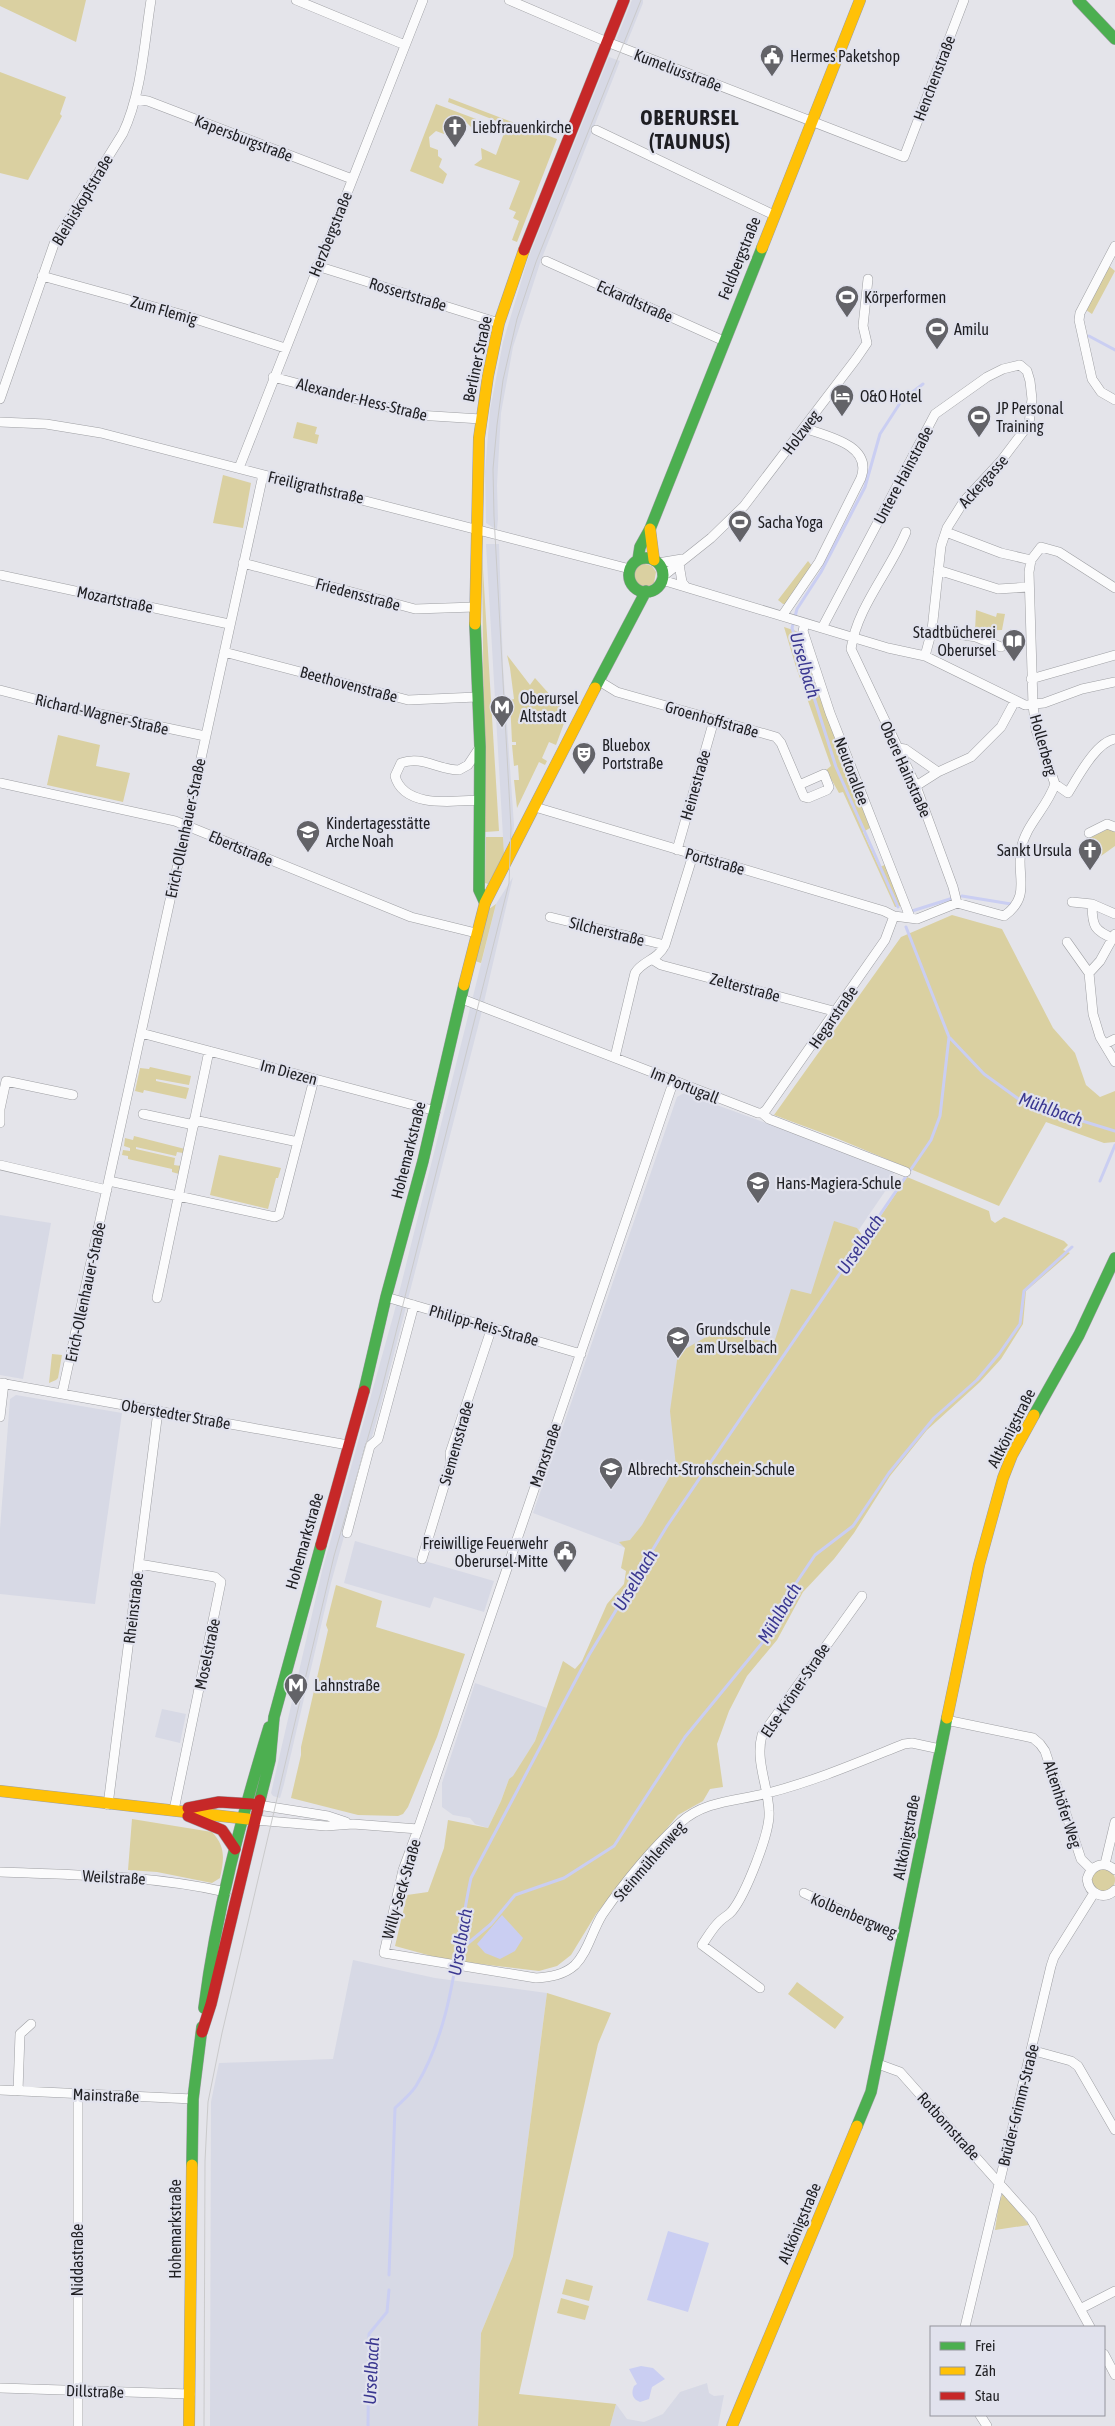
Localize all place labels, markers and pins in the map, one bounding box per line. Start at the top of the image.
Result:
public building icon: Hermes Paketshop [759,43,785,77]
place label: Hermes Paketshop [790,47,900,66]
church icon: Liebfrauenkirche [442,114,468,148]
place label: Liebfrauenkirche [472,118,572,136]
sports icon: Körperformen [834,284,860,318]
place label: Körperformen [864,288,946,307]
sports icon: Amilu [924,316,950,350]
place label: Amilu [954,320,989,338]
hotel icon: O&O Hotel [829,383,855,417]
place label: O&O Hotel [860,387,923,405]
place label: JP Personal Training [996,399,1064,436]
sports icon: JP Personal Training [966,404,992,438]
sports icon: Sacha Yoga [727,509,753,543]
place label: Sacha Yoga [758,513,823,532]
place label: Stadtbücherei Oberursel [913,623,997,659]
library icon: Stadtbücherei Oberursel [1001,628,1027,662]
place label: Oberursel Altstadt [520,689,579,725]
metro station icon: Oberursel Altstadt [489,694,515,728]
place label: Bluebox Portstraße [602,736,663,772]
theatre icon: Bluebox Portstraße [571,741,597,775]
place label: Kindertagesstätte Arche Noah [326,814,430,850]
school or university icon: Kindertagesstätte Arche Noah [295,819,321,853]
church icon: Sankt Ursula [1077,837,1103,871]
place label: Sankt Ursula [997,841,1072,859]
school or university icon: Hans-Magiera-Schule [745,1170,771,1204]
place label: Hans-Magiera-Schule [776,1174,901,1193]
place label: Grundschule am Urselbach [696,1320,777,1356]
school or university icon: Grundschule am Urselbach [665,1325,691,1359]
school or university icon: Albrecht-Strohschein-Schule [598,1456,624,1490]
place label: Albrecht-Strohschein-Schule [628,1460,795,1478]
place label: Freiwillige Feuerwehr Oberursel-Mitte [423,1534,548,1570]
public building icon: Freiwillige Feuerwehr Oberursel-Mitte [552,1539,578,1573]
metro station icon: Lahnstraße [283,1672,309,1706]
place label: Lahnstraße [314,1676,380,1694]

